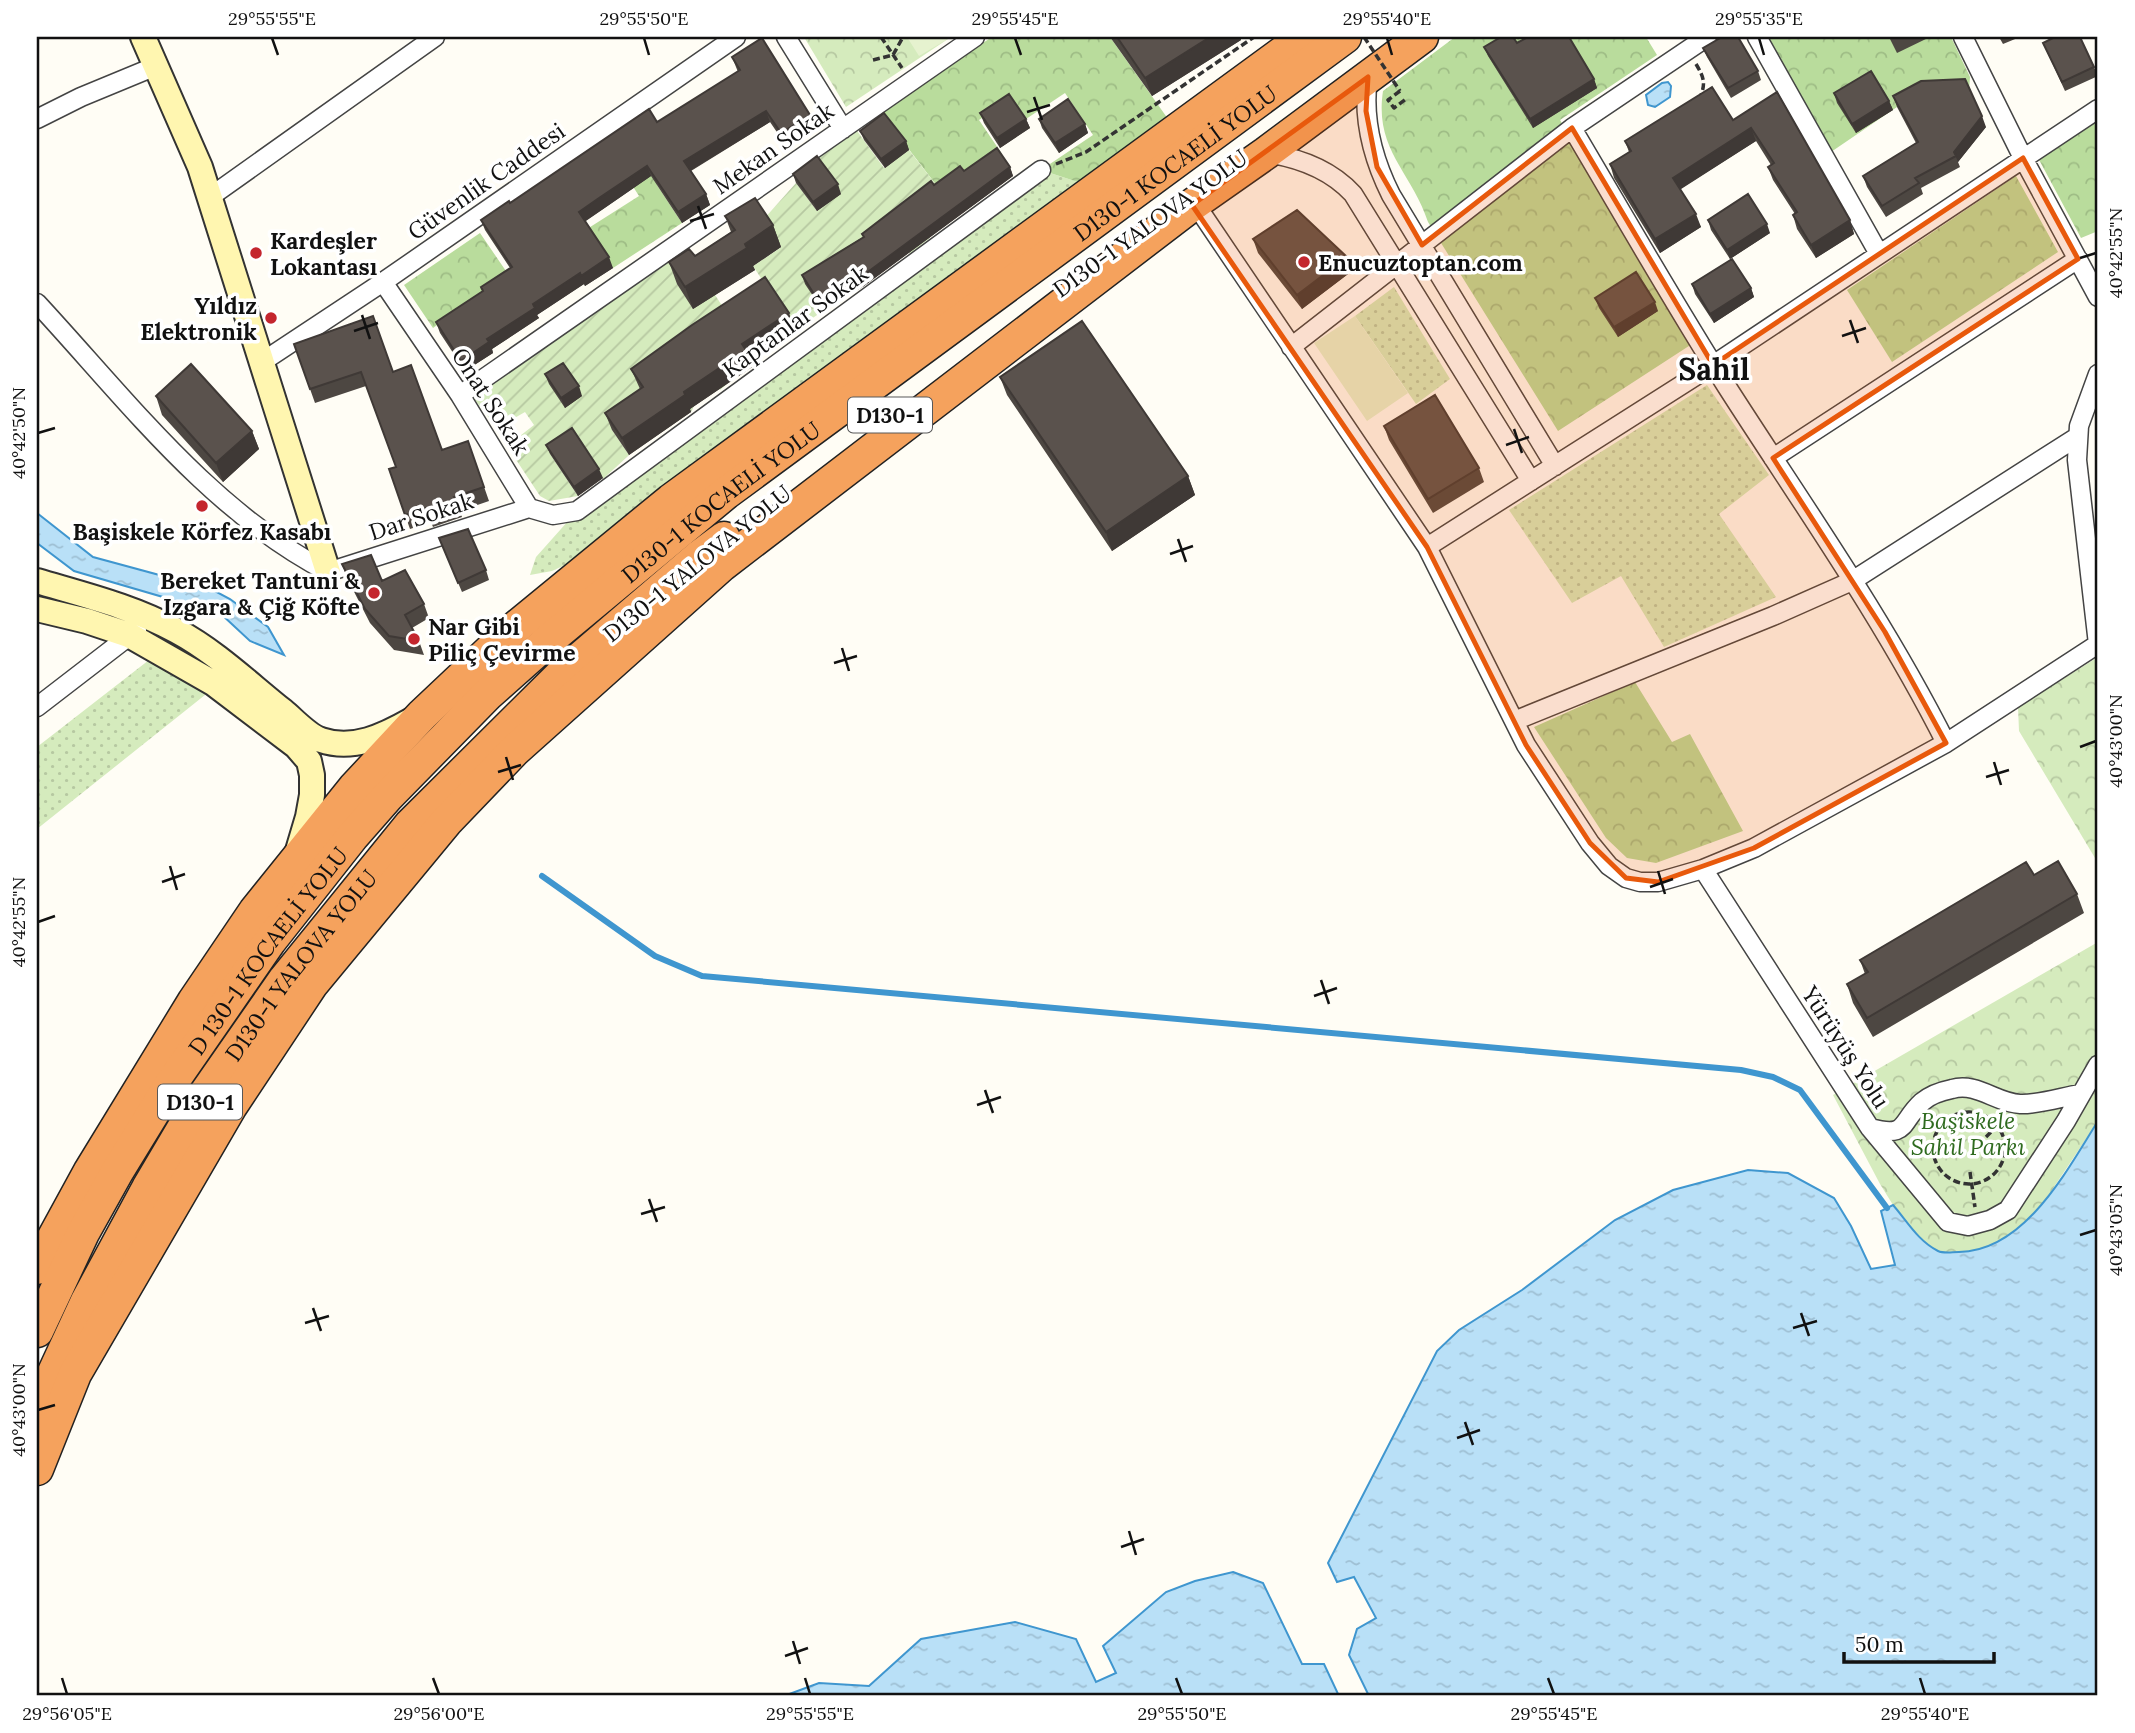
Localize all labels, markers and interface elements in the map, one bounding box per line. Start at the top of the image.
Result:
text: 29°55'55"E [228,7,316,30]
text: 29°55'50"E [599,7,689,30]
text: 29°55'45"E [972,7,1058,30]
text: 29°55'40"E [1343,7,1431,30]
text: 29°55'35"E [1715,7,1803,30]
street label: D130-1 KOCAELİ YOLU [1067,78,1282,247]
street label: Mekan Sokak [707,95,839,200]
street label: Güvenlik Caddesi [402,116,570,246]
street label: D130-1 YALOVA YOLU [1047,143,1253,303]
text: 40°42'55"N [2104,208,2127,298]
place label: Kardeşler Lokantası [270,226,377,281]
marker: Kardeşler Lokantası [248,245,264,261]
place label: Enucuztoptan.com [1318,248,1523,277]
marker: Enucuztoptan.com [1296,254,1312,270]
street label: Kaptanlar Sokak [716,258,874,384]
place label: Yıldız Elektronik [140,291,257,346]
marker: Yıldız Elektronik [263,310,279,326]
street label: Onat Sokak [446,342,537,461]
district label: Sahil [1678,350,1750,388]
text: 40°42'50"N [7,387,30,479]
road number: D130-1 [848,398,932,432]
street label: D130-1 KOCAELİ YOLU [615,414,826,589]
street label: D130-1 YALOVA YOLU [597,478,797,648]
street label: Dar Sokak [365,485,477,546]
marker: Başiskele Körfez Kasabı [194,498,210,514]
place label: Başiskele Körfez Kasabı [73,517,331,546]
place label: Bereket Tantuni & Izgara & Çiğ Köfte [160,566,361,622]
marker: Bereket Tantuni & Izgara & Çiğ Köfte [366,585,382,601]
place label: Nar Gibi Piliç Çevirme [428,612,576,668]
marker: Nar Gibi Piliç Çevirme [406,631,422,647]
text: 40°43'00"N [2104,694,2127,788]
street label: D 130-1 KOCAELİ YOLU [181,841,353,1060]
street label: D130-1 YALOVA YOLU [218,863,383,1066]
text: 40°42'55"N [7,877,30,967]
street label: Yürüyüş Yolu [1795,980,1896,1114]
road number: D130-1 [158,1084,242,1120]
park label: Başiskele Sahil Parkı [1911,1106,2026,1161]
text: 40°43'05"N [2104,1184,2127,1276]
text: 40°43'00"N [7,1363,30,1457]
scale bar [1844,1621,1995,1665]
text: 50 m [1855,1631,1904,1658]
text: 29°56'05"E [22,1702,112,1725]
text: 29°56'00"E [393,1702,485,1725]
text: 29°55'55"E [766,1702,854,1725]
text: 29°55'50"E [1137,1702,1227,1725]
text: 29°55'45"E [1511,1702,1597,1725]
text: 29°55'40"E [1881,1702,1969,1725]

